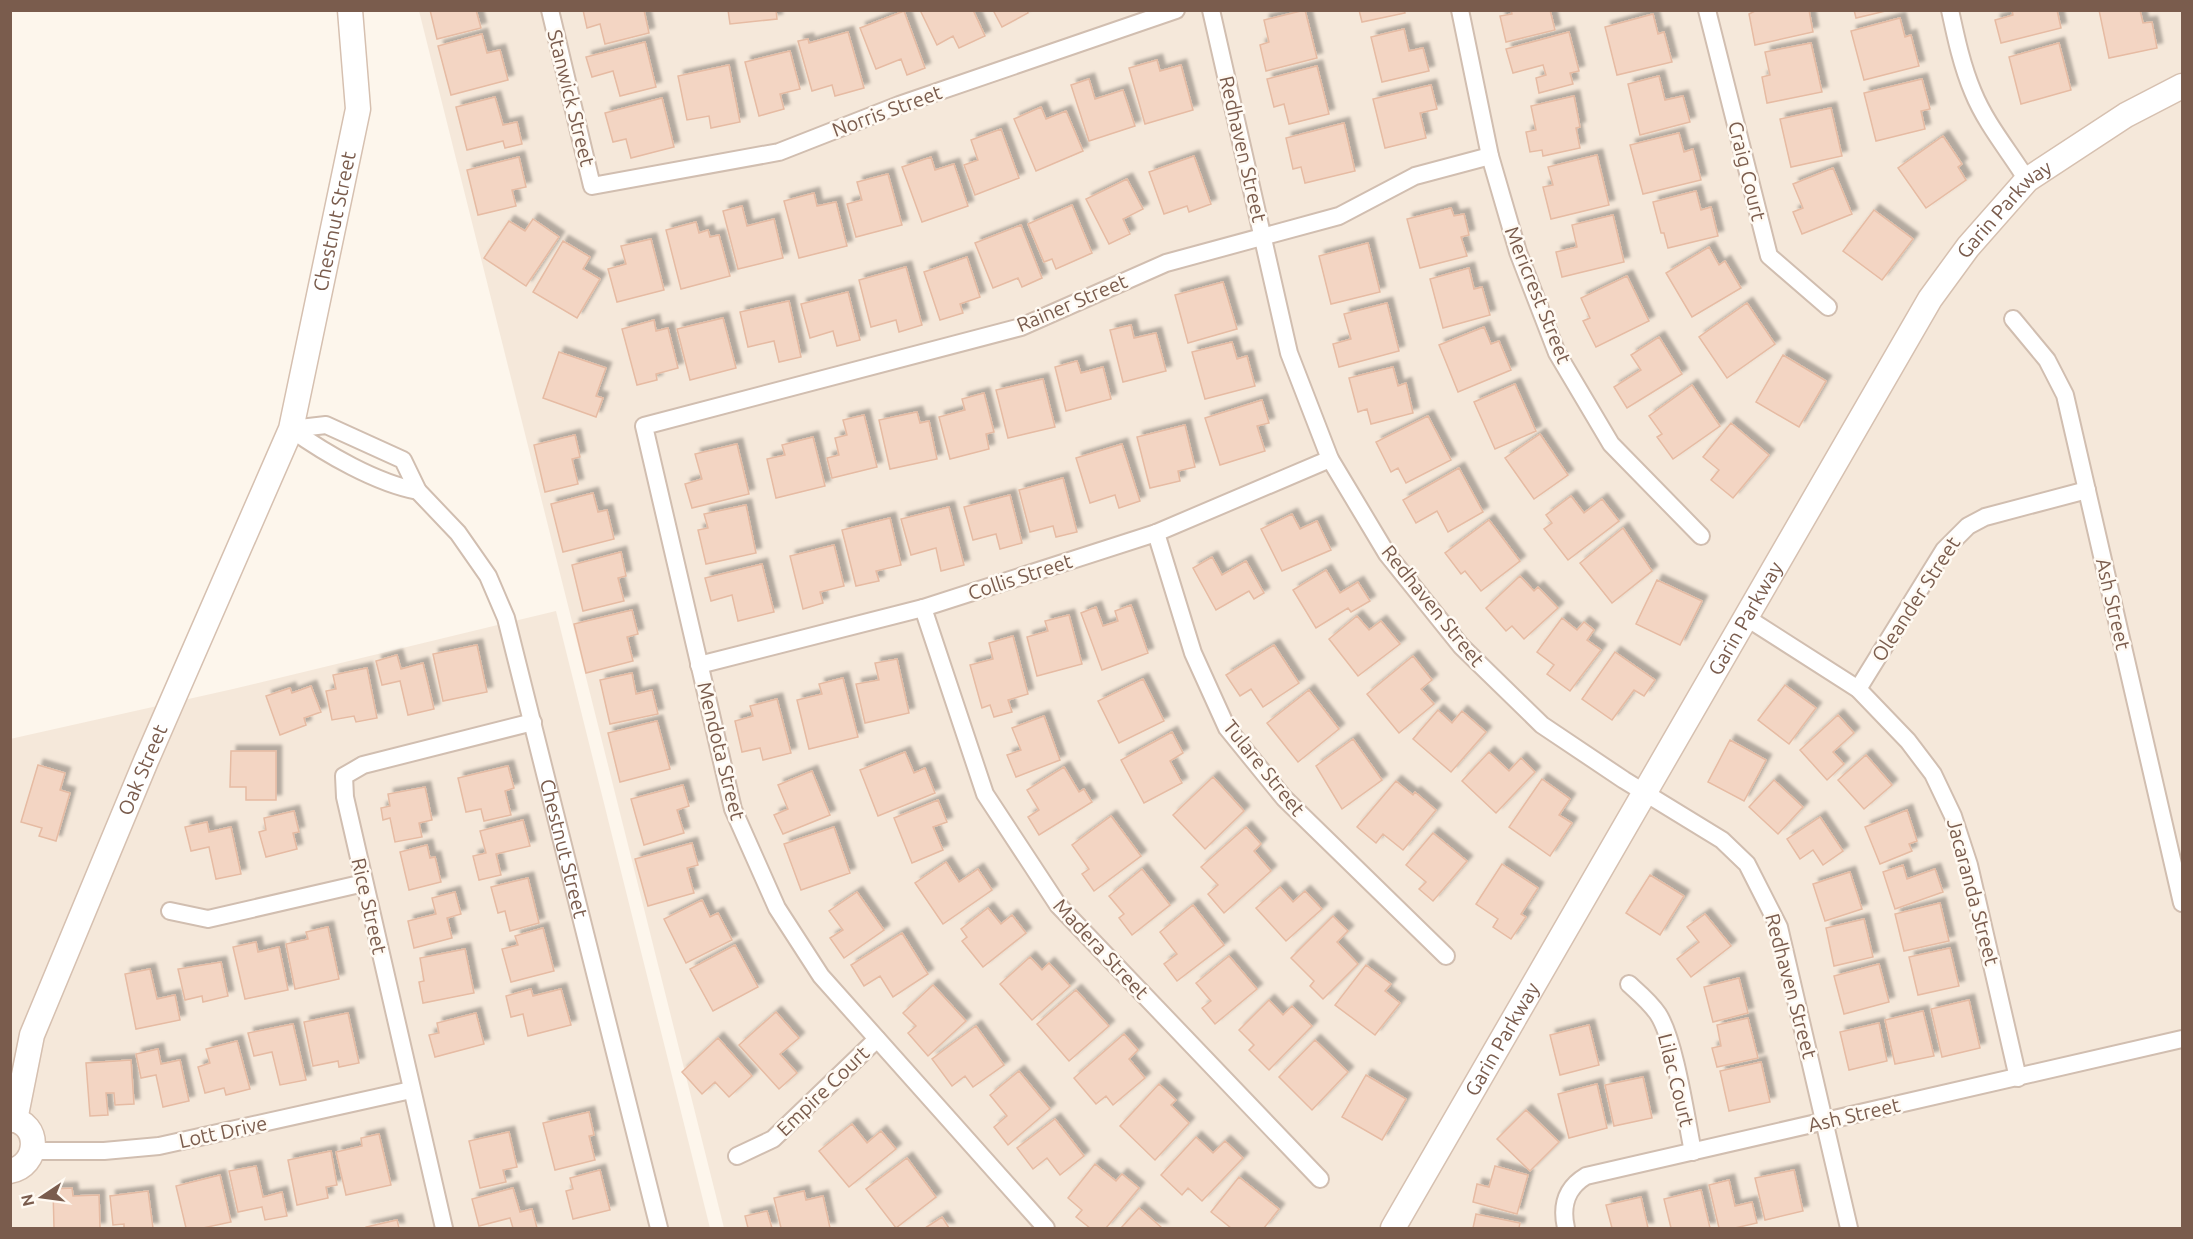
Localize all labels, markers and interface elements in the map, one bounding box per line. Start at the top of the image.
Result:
street label: Stanwick Street [543,27,600,169]
street label: Redhaven Street [1215,73,1272,224]
street label: Norris Street [829,80,945,141]
street label: Craig Court [1724,119,1771,223]
street label: Chestnut Street [308,149,360,293]
street label: Garin Parkway [1952,155,2056,262]
street label: Mericrest Street [1501,223,1576,367]
street label: Rainer Street [1013,269,1131,336]
street label: Oleander Street [1867,532,1965,665]
street label: Redhaven Street [1377,540,1489,671]
street label: Collis Street [965,549,1075,604]
street label: Ash Street [2092,556,2135,652]
street label: Garin Parkway [1703,557,1787,679]
street label: Mendota Street [693,679,750,823]
street label: Tulare Street [1219,715,1310,820]
street label: Oak Street [113,721,172,818]
street label: Chestnut Street [536,776,593,920]
street label: Jacaranda Street [1943,816,2004,968]
street label: Rice Street [347,856,392,956]
street label: Madera Street [1049,894,1154,1004]
street label: Redhaven Street [1761,911,1822,1061]
street label: Garin Parkway [1460,978,1544,1100]
street label: Lilac Court [1654,1031,1699,1129]
street label: Empire Court [772,1041,874,1140]
street label: Ash Street [1806,1093,1902,1136]
street label: Lott Drive [177,1111,269,1152]
north arrow [12,1167,72,1227]
text: N [17,1193,37,1208]

